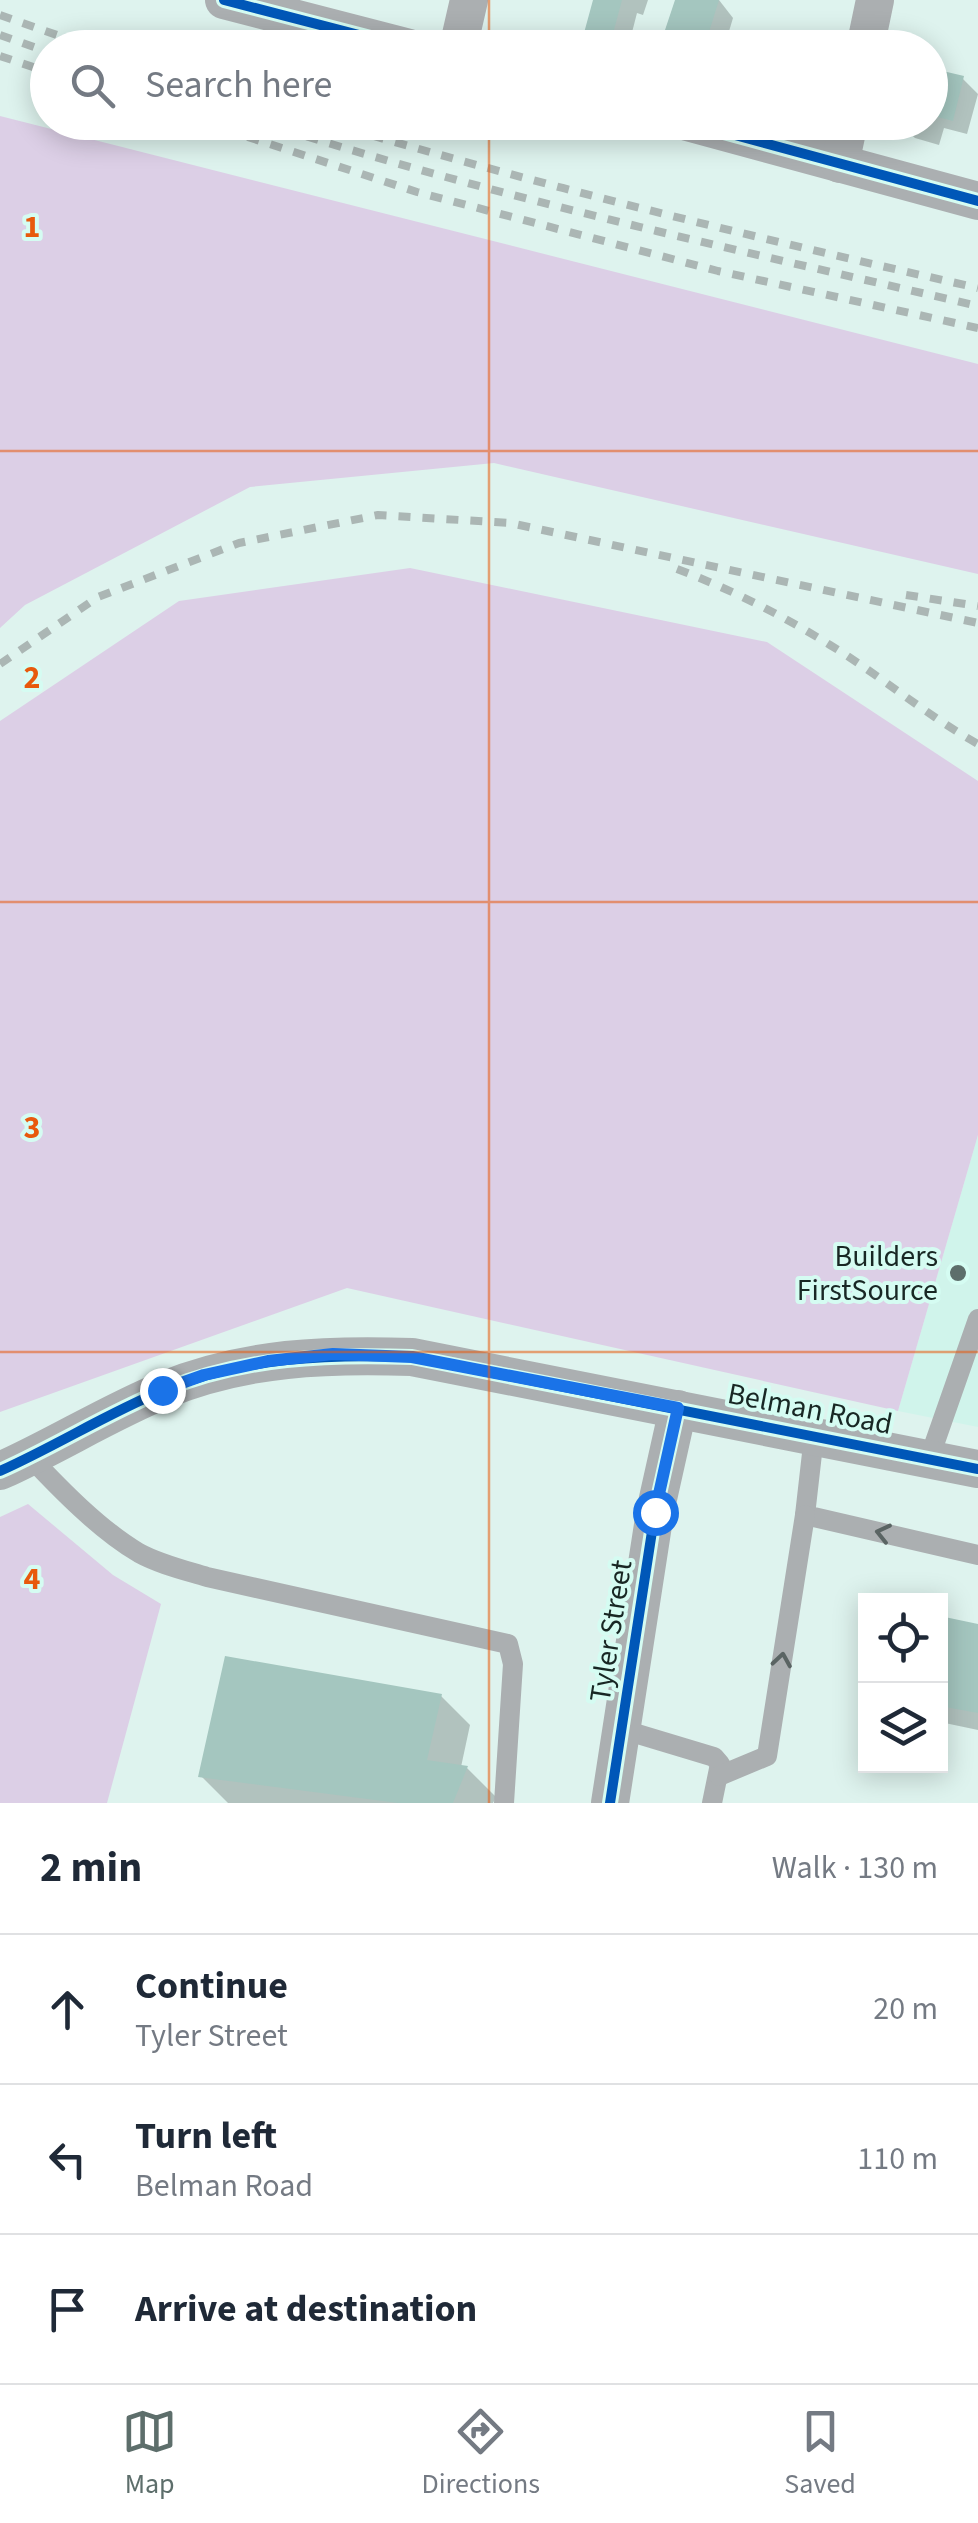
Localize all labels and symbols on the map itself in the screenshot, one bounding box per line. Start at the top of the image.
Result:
text: 1 [24,204,40,250]
text: 2 [24,655,40,701]
text: 3 [24,1105,40,1151]
place label: Builders FirstSource [797,1235,938,1312]
marker: Builders FirstSource [947,1262,969,1284]
route end [140,1368,186,1414]
street label: Belman Road [724,1372,896,1446]
route start [633,1490,679,1536]
one-way arrow [875,1524,892,1545]
text: 4 [24,1556,41,1602]
street label: Tyler Street [579,1557,643,1705]
one-way arrow [771,1651,792,1668]

